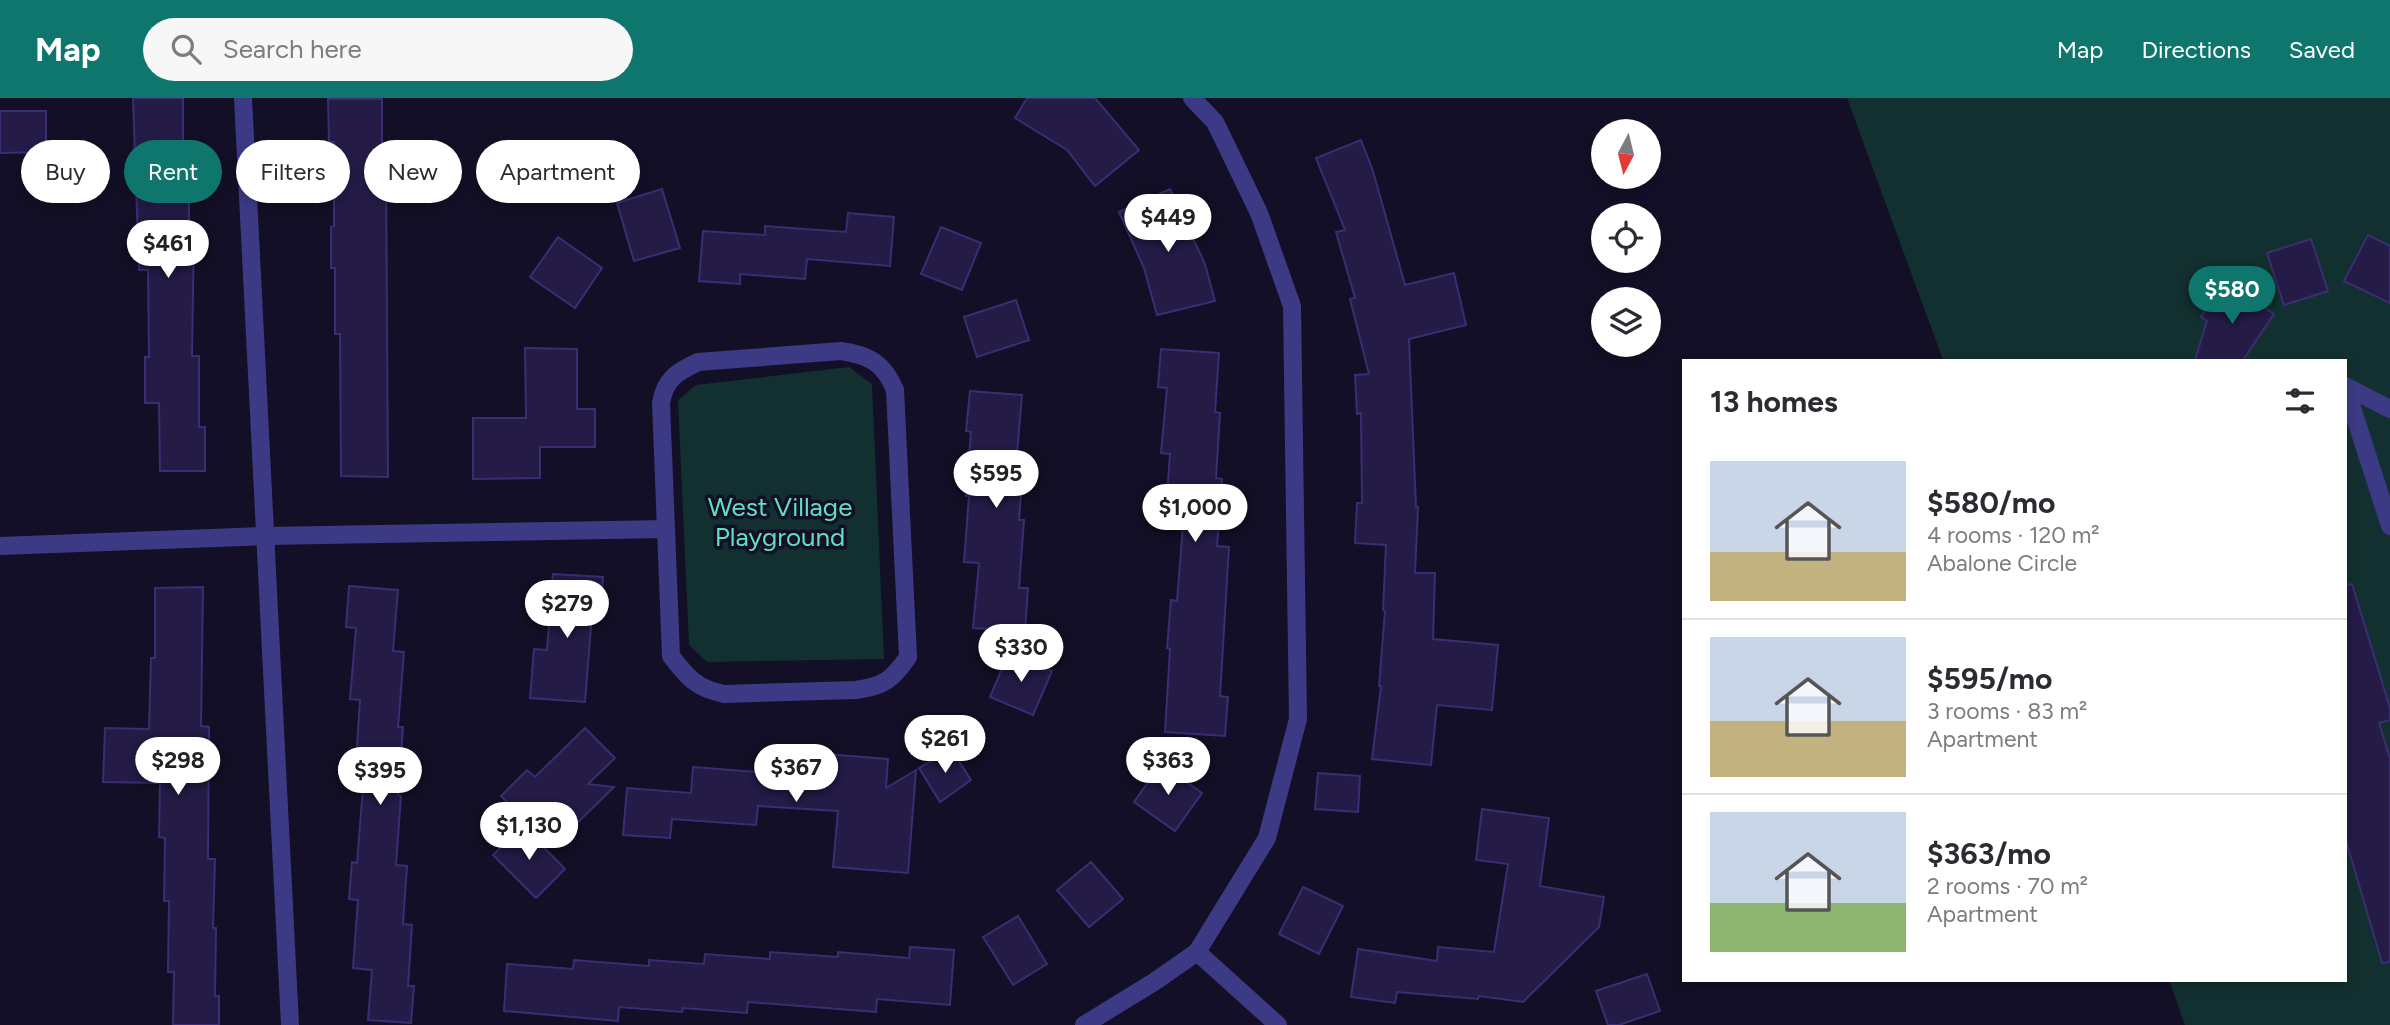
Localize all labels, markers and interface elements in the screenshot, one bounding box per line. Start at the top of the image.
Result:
search box [143,18,633,81]
text: Map [35,30,101,69]
icon: search [167,30,205,68]
text: Search here [223,33,362,65]
text: Map [2057,35,2103,64]
text: Directions [2141,35,2251,64]
text: Saved [2289,35,2355,64]
north arrow [1591,119,1661,189]
map controls [1591,119,1661,357]
chip: Buy [21,140,110,203]
chip: Rent [124,140,222,203]
chip: Filters [236,140,350,203]
chip: New [364,140,462,203]
chip: Apartment [476,140,640,203]
pin: $449 [1127,194,1209,254]
text: $449 [1140,203,1196,231]
button: locate [1591,203,1661,273]
pin: $461 [127,220,209,280]
text: $461 [143,229,193,257]
pin: $580 [2191,266,2273,326]
text: $580 [2204,275,2260,303]
button: layers [1591,287,1661,357]
icon: filters [2281,382,2319,420]
text: 13 homes [1710,383,1838,420]
pin: $595 [955,450,1037,510]
text: $595 [970,459,1022,487]
pin: $1,000 [1138,484,1252,544]
text: $580/mo [1927,484,2055,521]
icon: home [1766,489,1850,573]
park label: West Village Playground [708,491,852,553]
text: $1,000 [1158,493,1232,521]
text: 4 rooms · 120 m² [1927,521,2100,549]
text: Abalone Circle [1927,549,2077,577]
pin: $279 [526,580,608,640]
text: $279 [541,589,593,617]
pin: $330 [980,624,1062,684]
text: $330 [994,633,1048,661]
text: $595/mo [1927,660,2052,697]
icon: home [1766,665,1850,749]
text: 3 rooms · 83 m² [1927,697,2087,725]
pin: $261 [904,716,986,775]
text: $261 [920,724,970,752]
text: Apartment [1927,725,2038,753]
pin: $298 [137,738,219,797]
pin: $363 [1127,738,1209,797]
pin: $367 [755,744,837,804]
text: $298 [151,746,205,774]
text: $363 [1142,746,1194,774]
pin: $395 [339,748,421,807]
text: $367 [770,753,822,781]
text: $395 [354,756,406,784]
pin: $1,130 [472,802,586,862]
text: $1,130 [496,811,562,839]
text: $363/mo [1927,835,2051,872]
icon: home [1766,840,1850,924]
text: 2 rooms · 70 m² [1927,872,2088,900]
text: Apartment [1927,900,2038,928]

